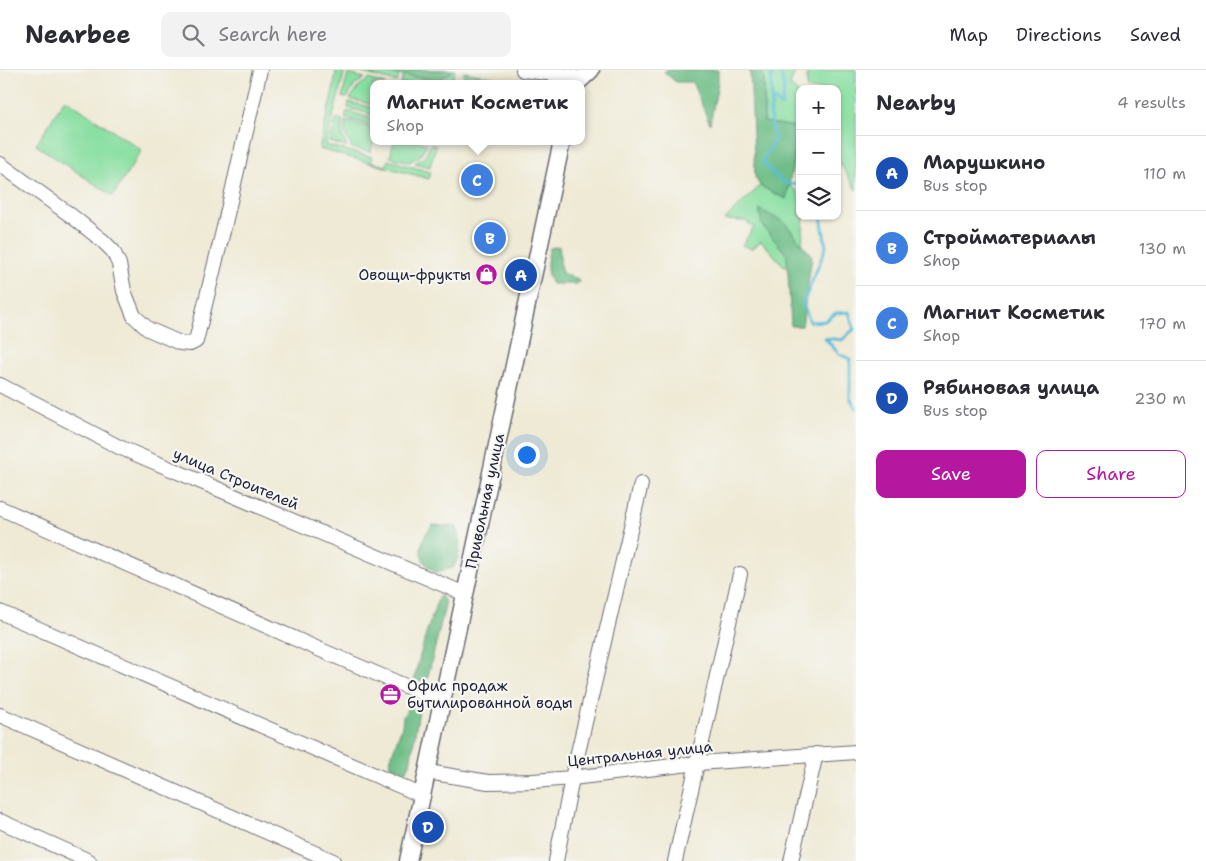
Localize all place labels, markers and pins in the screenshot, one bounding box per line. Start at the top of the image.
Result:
pin: C [461,161,493,199]
pin: B [474,219,506,257]
pin: A [505,256,537,294]
shop icon: Овощи-фрукты [475,263,499,287]
place label: Овощи-фрукты [358,265,471,285]
place label: Офис продаж бутилированной воды [407,676,573,713]
office icon: Офис продаж бутилированной воды [379,683,403,707]
pin: D [412,808,444,846]

